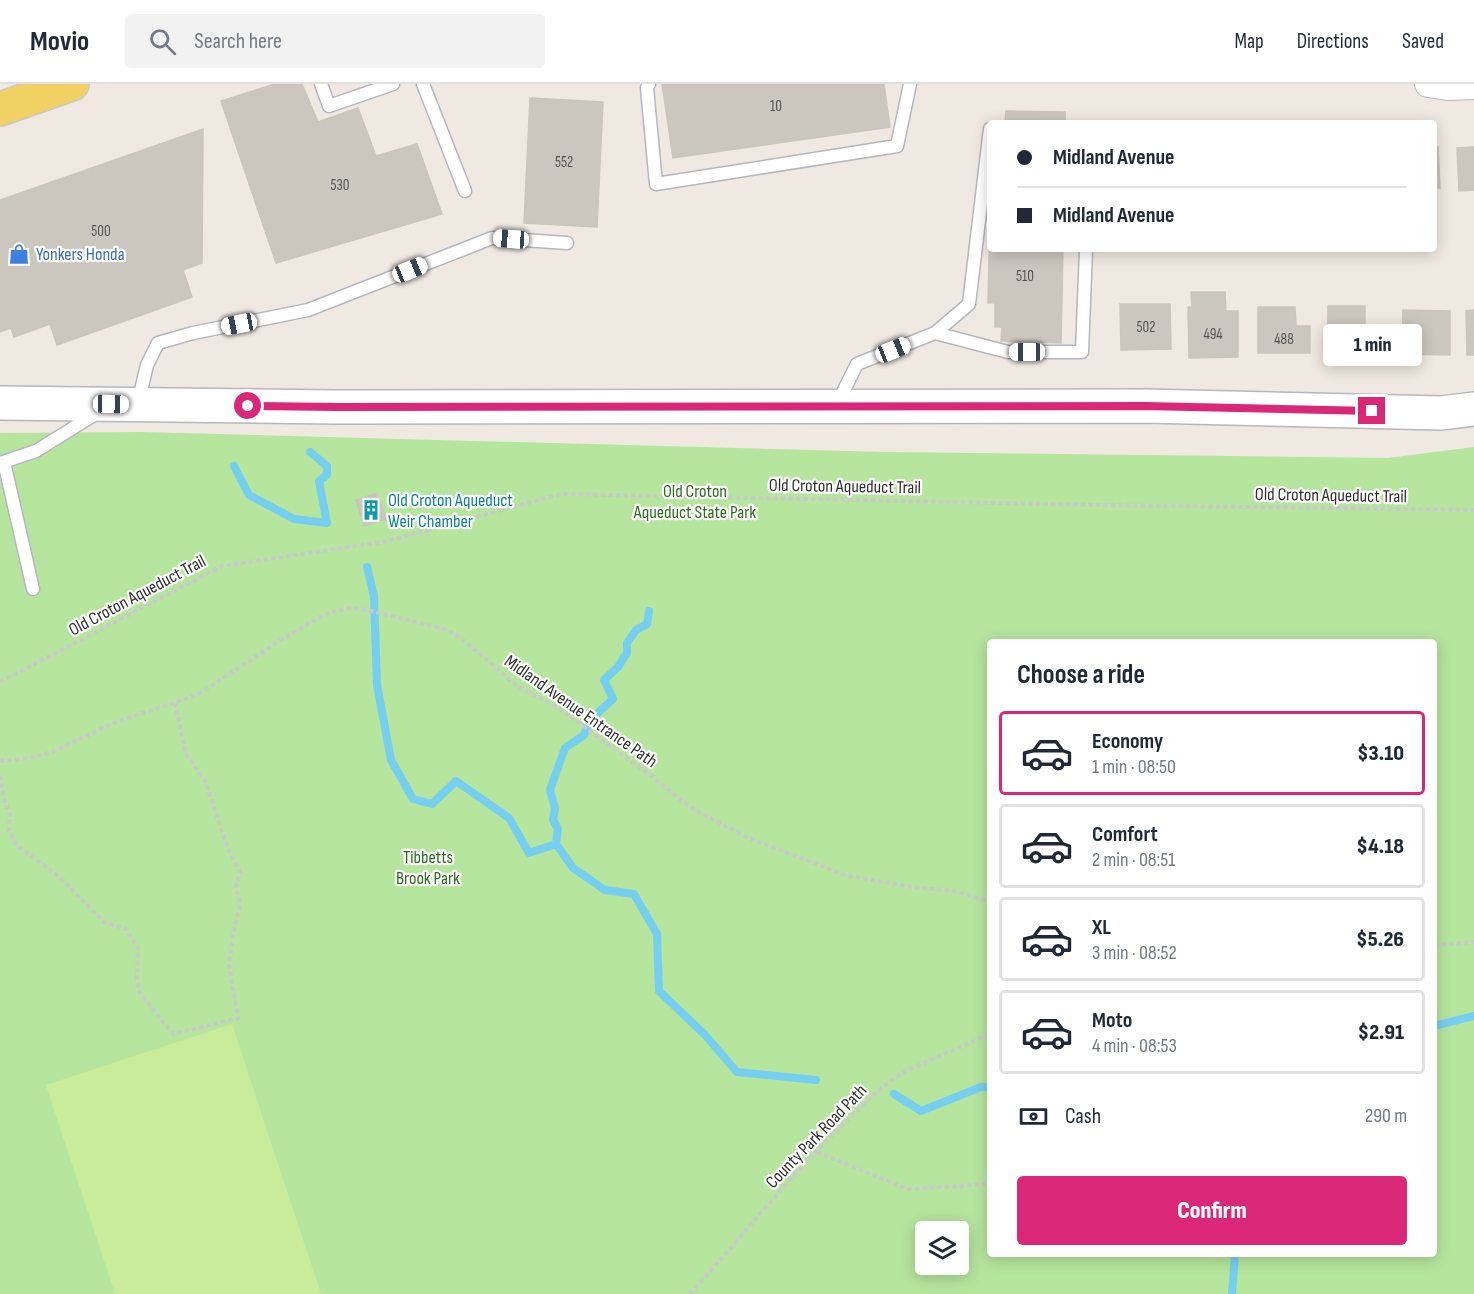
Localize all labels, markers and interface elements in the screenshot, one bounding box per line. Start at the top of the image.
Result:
search box [125,14,545,68]
text: Movio [30,25,89,58]
icon: search [146,25,179,58]
text: Search here [194,28,282,55]
text: Map [1234,29,1264,54]
text: Directions [1297,29,1369,54]
text: Saved [1402,29,1444,54]
house number: 10 [770,97,782,116]
text: Midland Avenue [1053,144,1174,171]
house number: 552 [555,153,573,172]
house number: 530 [331,176,350,195]
text: Midland Avenue [1053,202,1174,229]
house number: 500 [91,222,111,241]
car [492,229,530,249]
shop icon: Yonkers Honda [7,242,31,266]
place label: Yonkers Honda [36,244,125,265]
car [390,255,430,285]
house number: 510 [1016,267,1034,286]
car [220,312,258,336]
house number: 502 [1137,318,1155,337]
callout: 1 min [1322,324,1422,366]
house number: 494 [1203,325,1223,344]
house number: 488 [1274,330,1294,349]
text: 1 min [1353,333,1392,357]
car [873,335,913,365]
car [1009,343,1045,361]
route start [234,392,261,419]
car [93,395,129,413]
route end [1358,397,1385,424]
street label: Old Croton Aqueduct Trail [769,475,921,498]
park label: Old Croton Aqueduct State Park [633,481,756,523]
street label: Old Croton Aqueduct Trail [1255,484,1407,507]
place label: Old Croton Aqueduct Weir Chamber [388,490,513,532]
building icon: Old Croton Aqueduct Weir Chamber [359,498,383,522]
street label: Old Croton Aqueduct Trail [65,550,209,640]
street label: Midland Avenue Entrance Path [500,651,661,772]
text: Choose a ride [1017,659,1145,691]
icon: car [1020,726,1074,780]
text: Economy [1092,728,1163,755]
text: $3.10 [1357,740,1404,767]
text: 1 min · 08:50 [1092,755,1176,779]
icon: car [1020,819,1074,873]
text: Comfort [1092,821,1158,848]
text: $4.18 [1357,833,1404,860]
park label: Tibbetts Brook Park [396,847,460,889]
text: 2 min · 08:51 [1092,848,1175,872]
icon: car [1020,912,1074,966]
text: XL [1092,914,1111,941]
text: $5.26 [1356,926,1404,953]
text: 3 min · 08:52 [1092,941,1177,965]
icon: car [1020,1005,1074,1059]
text: Moto [1092,1007,1132,1034]
text: $2.91 [1358,1019,1404,1046]
text: 4 min · 08:53 [1092,1034,1177,1058]
street label: County Park Road Path [761,1080,871,1193]
icon: cash [1017,1100,1050,1133]
text: Cash [1065,1103,1101,1130]
text: 290 m [1365,1104,1407,1128]
button: Confirm [1017,1176,1407,1245]
map controls [915,1221,969,1275]
button: layers [915,1221,969,1275]

